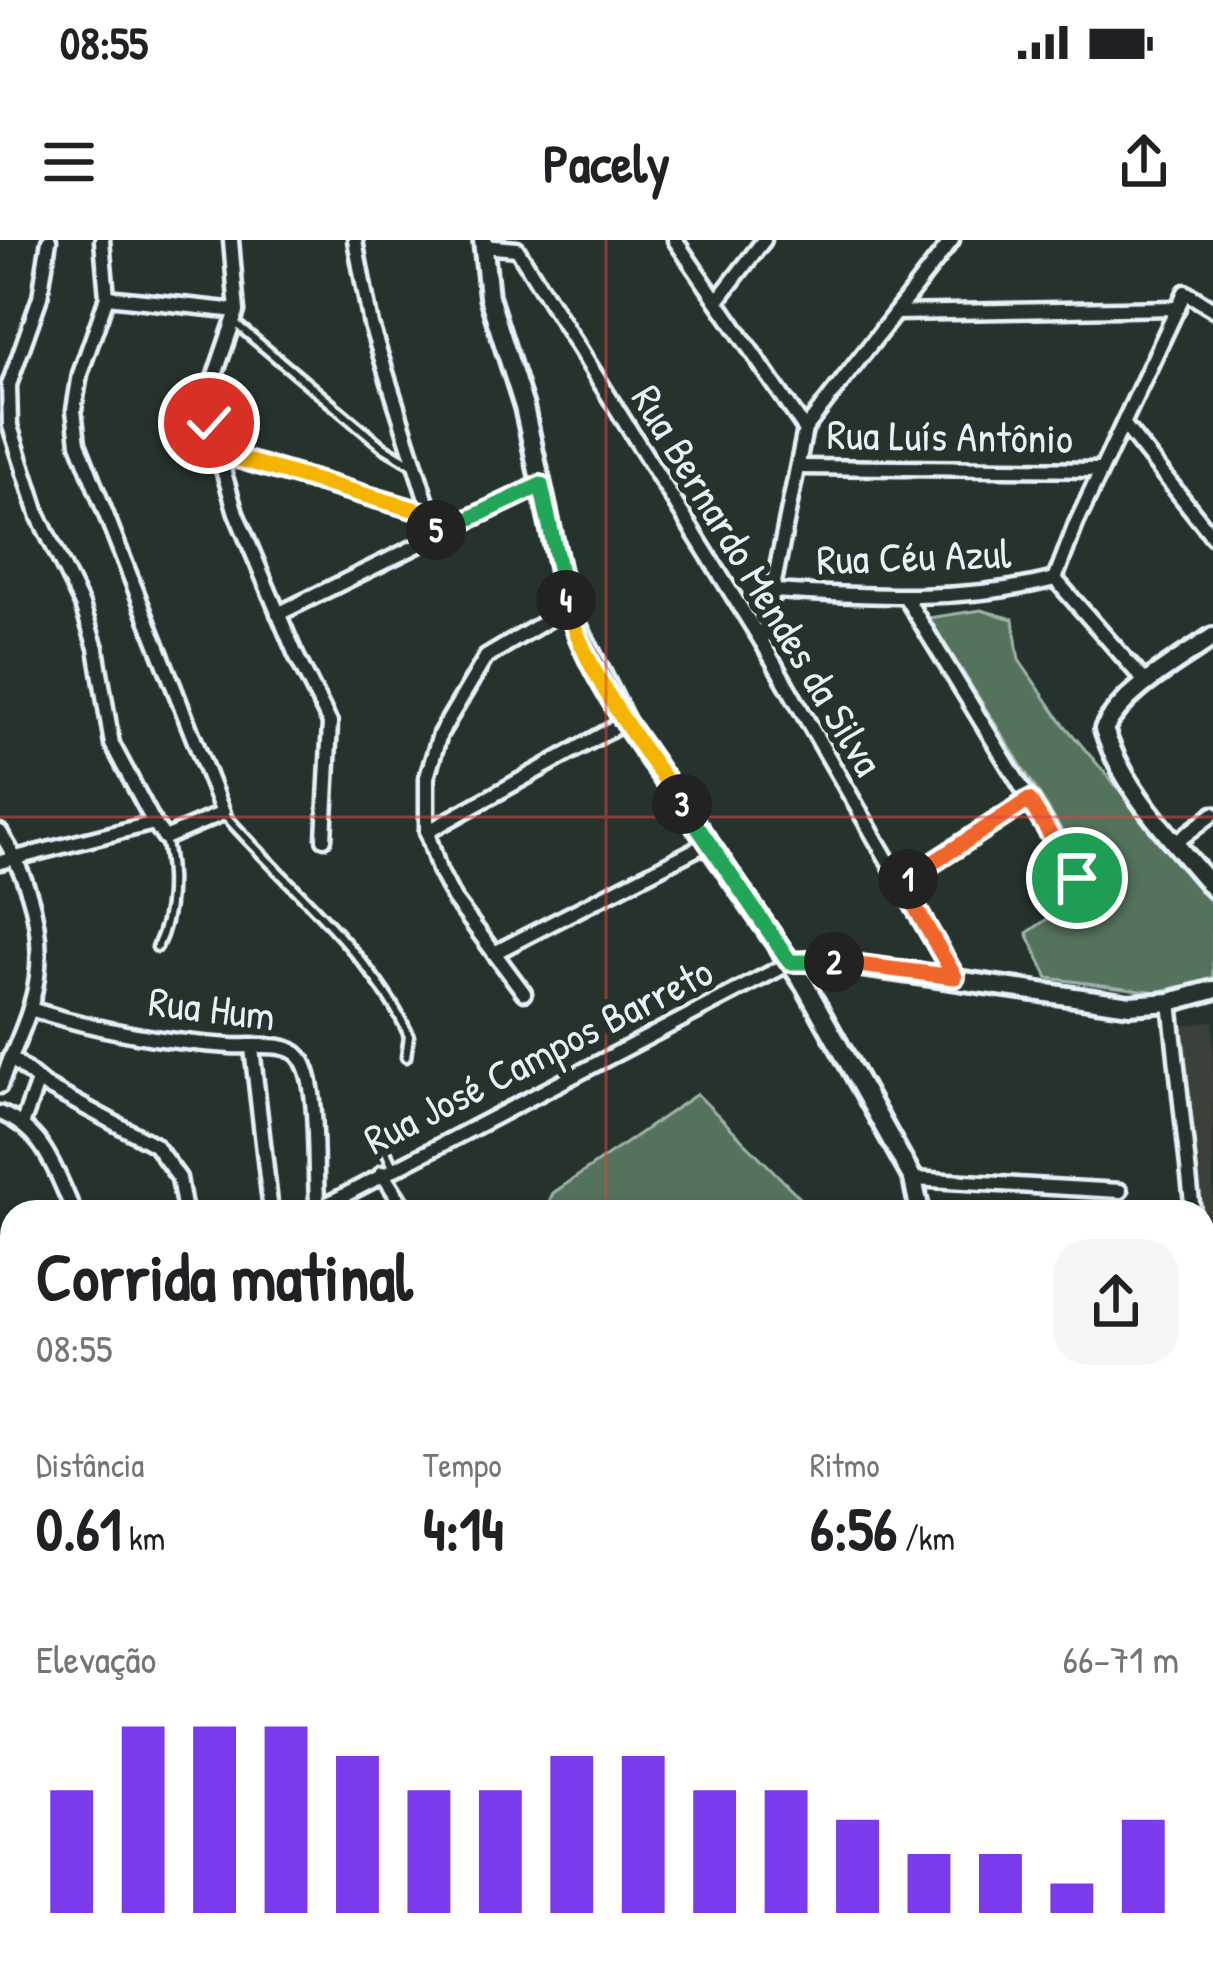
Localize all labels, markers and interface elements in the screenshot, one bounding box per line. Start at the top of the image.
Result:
text: 08:55 [60,12,148,73]
text: Pacely [543,126,670,199]
icon: menu [36,129,102,195]
icon: share [1111,129,1177,195]
pin [158,372,260,474]
street label: Rua Bernardo Mendes da Silva [619,374,898,786]
icon: check [176,390,242,456]
street label: Rua Luís Antônio [827,405,1073,466]
pin: 5 [406,500,466,560]
text: 5 [429,508,443,552]
street label: Rua Céu Azul [816,524,1013,587]
pin: 4 [536,570,596,630]
text: 4 [560,578,572,622]
pin: 3 [652,774,712,834]
text: 3 [675,782,689,826]
pin [1026,827,1128,929]
icon: arrive [1044,845,1110,911]
pin: 1 [878,849,938,909]
text: 1 [902,857,914,901]
pin: 2 [804,932,864,992]
text: 2 [826,940,842,984]
street label: Rua José Campos Barreto [354,942,722,1167]
street label: Rua Hum [146,971,279,1044]
text: Corrida matinal [36,1231,413,1321]
button: share [1053,1239,1179,1365]
text: 08:55 [36,1321,112,1374]
text: Distância [36,1443,144,1487]
text: Tempo [423,1443,501,1487]
text: Ritmo [810,1443,879,1487]
text: 0.61 [36,1487,121,1569]
text: 4:14 [423,1487,504,1569]
text: 6:56 [810,1487,897,1569]
text: km [121,1516,165,1560]
text: /km [897,1516,955,1560]
text: Elevação [36,1632,156,1685]
text: 66–71 m [1063,1632,1179,1685]

